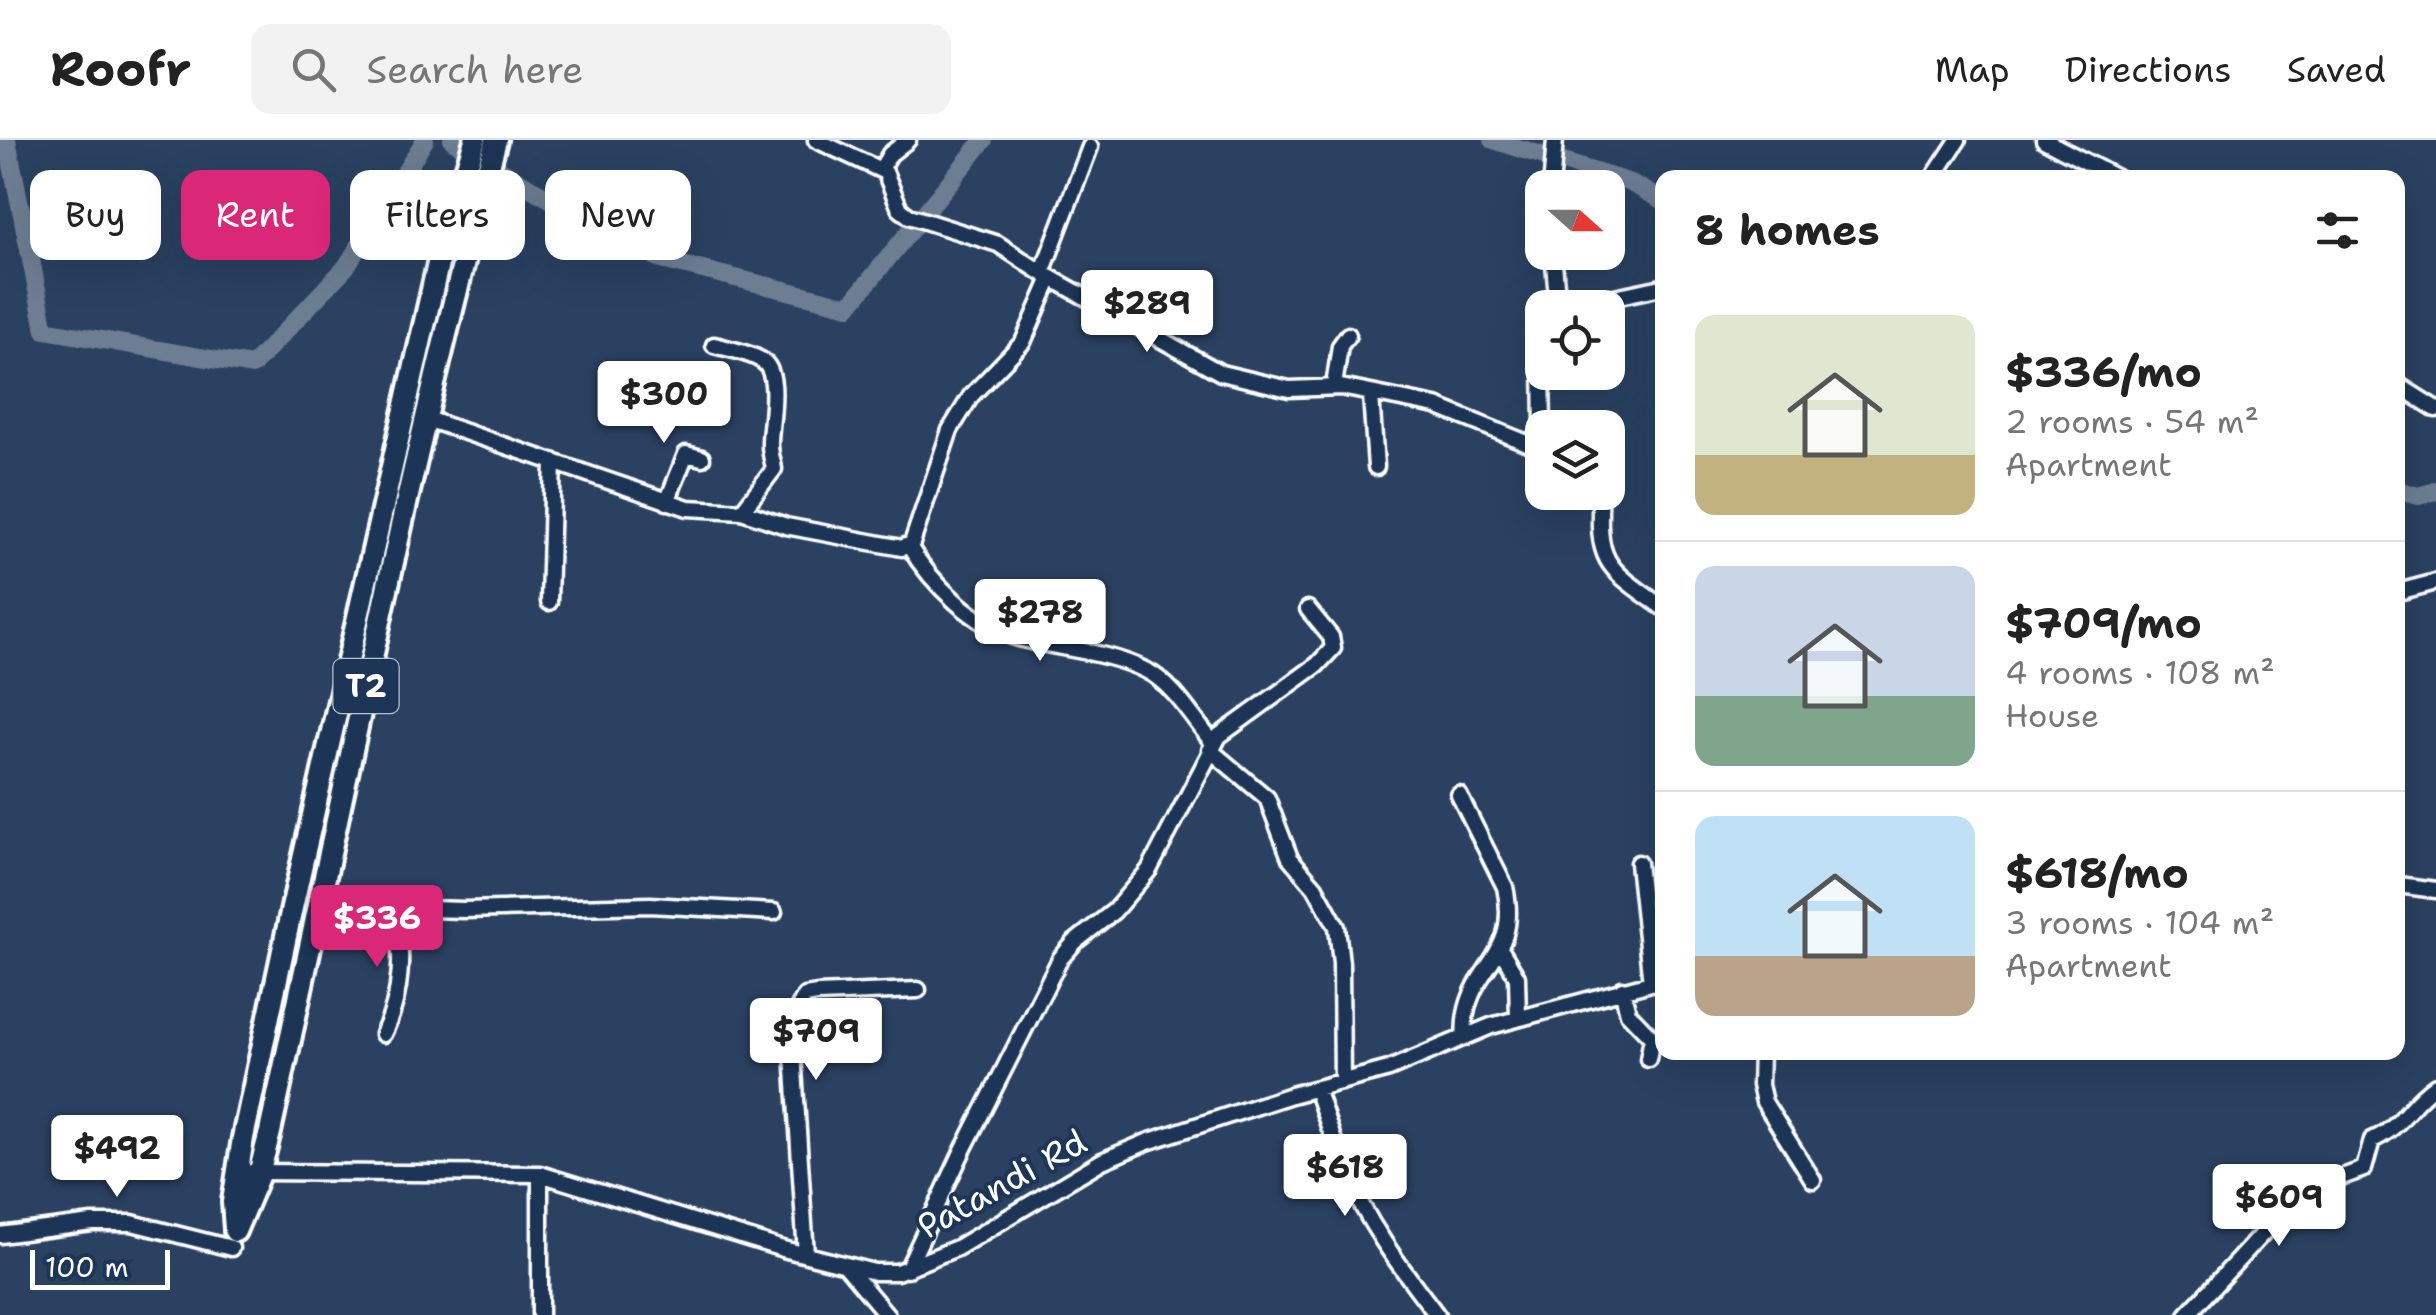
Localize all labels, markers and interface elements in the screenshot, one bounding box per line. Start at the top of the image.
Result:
search box [251,24,951,114]
text: Roofr [50,37,191,101]
icon: search [286,42,341,97]
text: Search here [366,44,583,95]
text: Map [1935,46,2010,93]
text: Directions [2065,46,2232,93]
text: Saved [2287,46,2386,93]
chip: Buy [30,170,161,260]
chip: Rent [181,170,330,260]
chip: Filters [350,170,525,260]
chip: New [545,170,691,260]
north arrow [1525,170,1625,270]
map controls [1525,170,1625,510]
text: 8 homes [1695,202,1880,258]
icon: filters [2310,203,2365,258]
pin: $289 [1088,270,1206,355]
text: $289 [1103,281,1191,324]
button: locate [1525,290,1625,390]
text: $336/mo [2005,344,2202,400]
icon: home [1775,355,1895,475]
pin: $300 [605,361,723,446]
text: $300 [620,372,708,415]
text: 2 rooms · 54 m² [2005,400,2259,443]
button: layers [1525,410,1625,510]
text: Apartment [2005,443,2172,486]
pin: $278 [981,579,1099,664]
text: $278 [997,590,1083,633]
text: $709/mo [2005,595,2202,651]
icon: home [1775,606,1895,726]
text: 4 rooms · 108 m² [2005,651,2275,694]
road number: T2 [334,659,398,713]
text: House [2005,694,2099,737]
text: $618/mo [2005,845,2189,901]
icon: home [1775,856,1895,976]
pin: $336 [318,885,436,970]
text: $336 [333,896,421,939]
text: 3 rooms · 104 m² [2005,901,2274,944]
text: Apartment [2005,944,2172,987]
pin: $709 [757,998,875,1083]
text: $709 [772,1009,860,1052]
pin: $492 [58,1115,176,1200]
street label: Patandi Rd [909,1118,1095,1249]
text: $492 [73,1126,161,1169]
pin: $618 [1286,1134,1404,1219]
text: $618 [1306,1145,1384,1188]
pin: $609 [2220,1164,2338,1249]
text: $609 [2235,1175,2323,1218]
scale bar [30,1245,170,1290]
text: 100 m [45,1248,129,1286]

